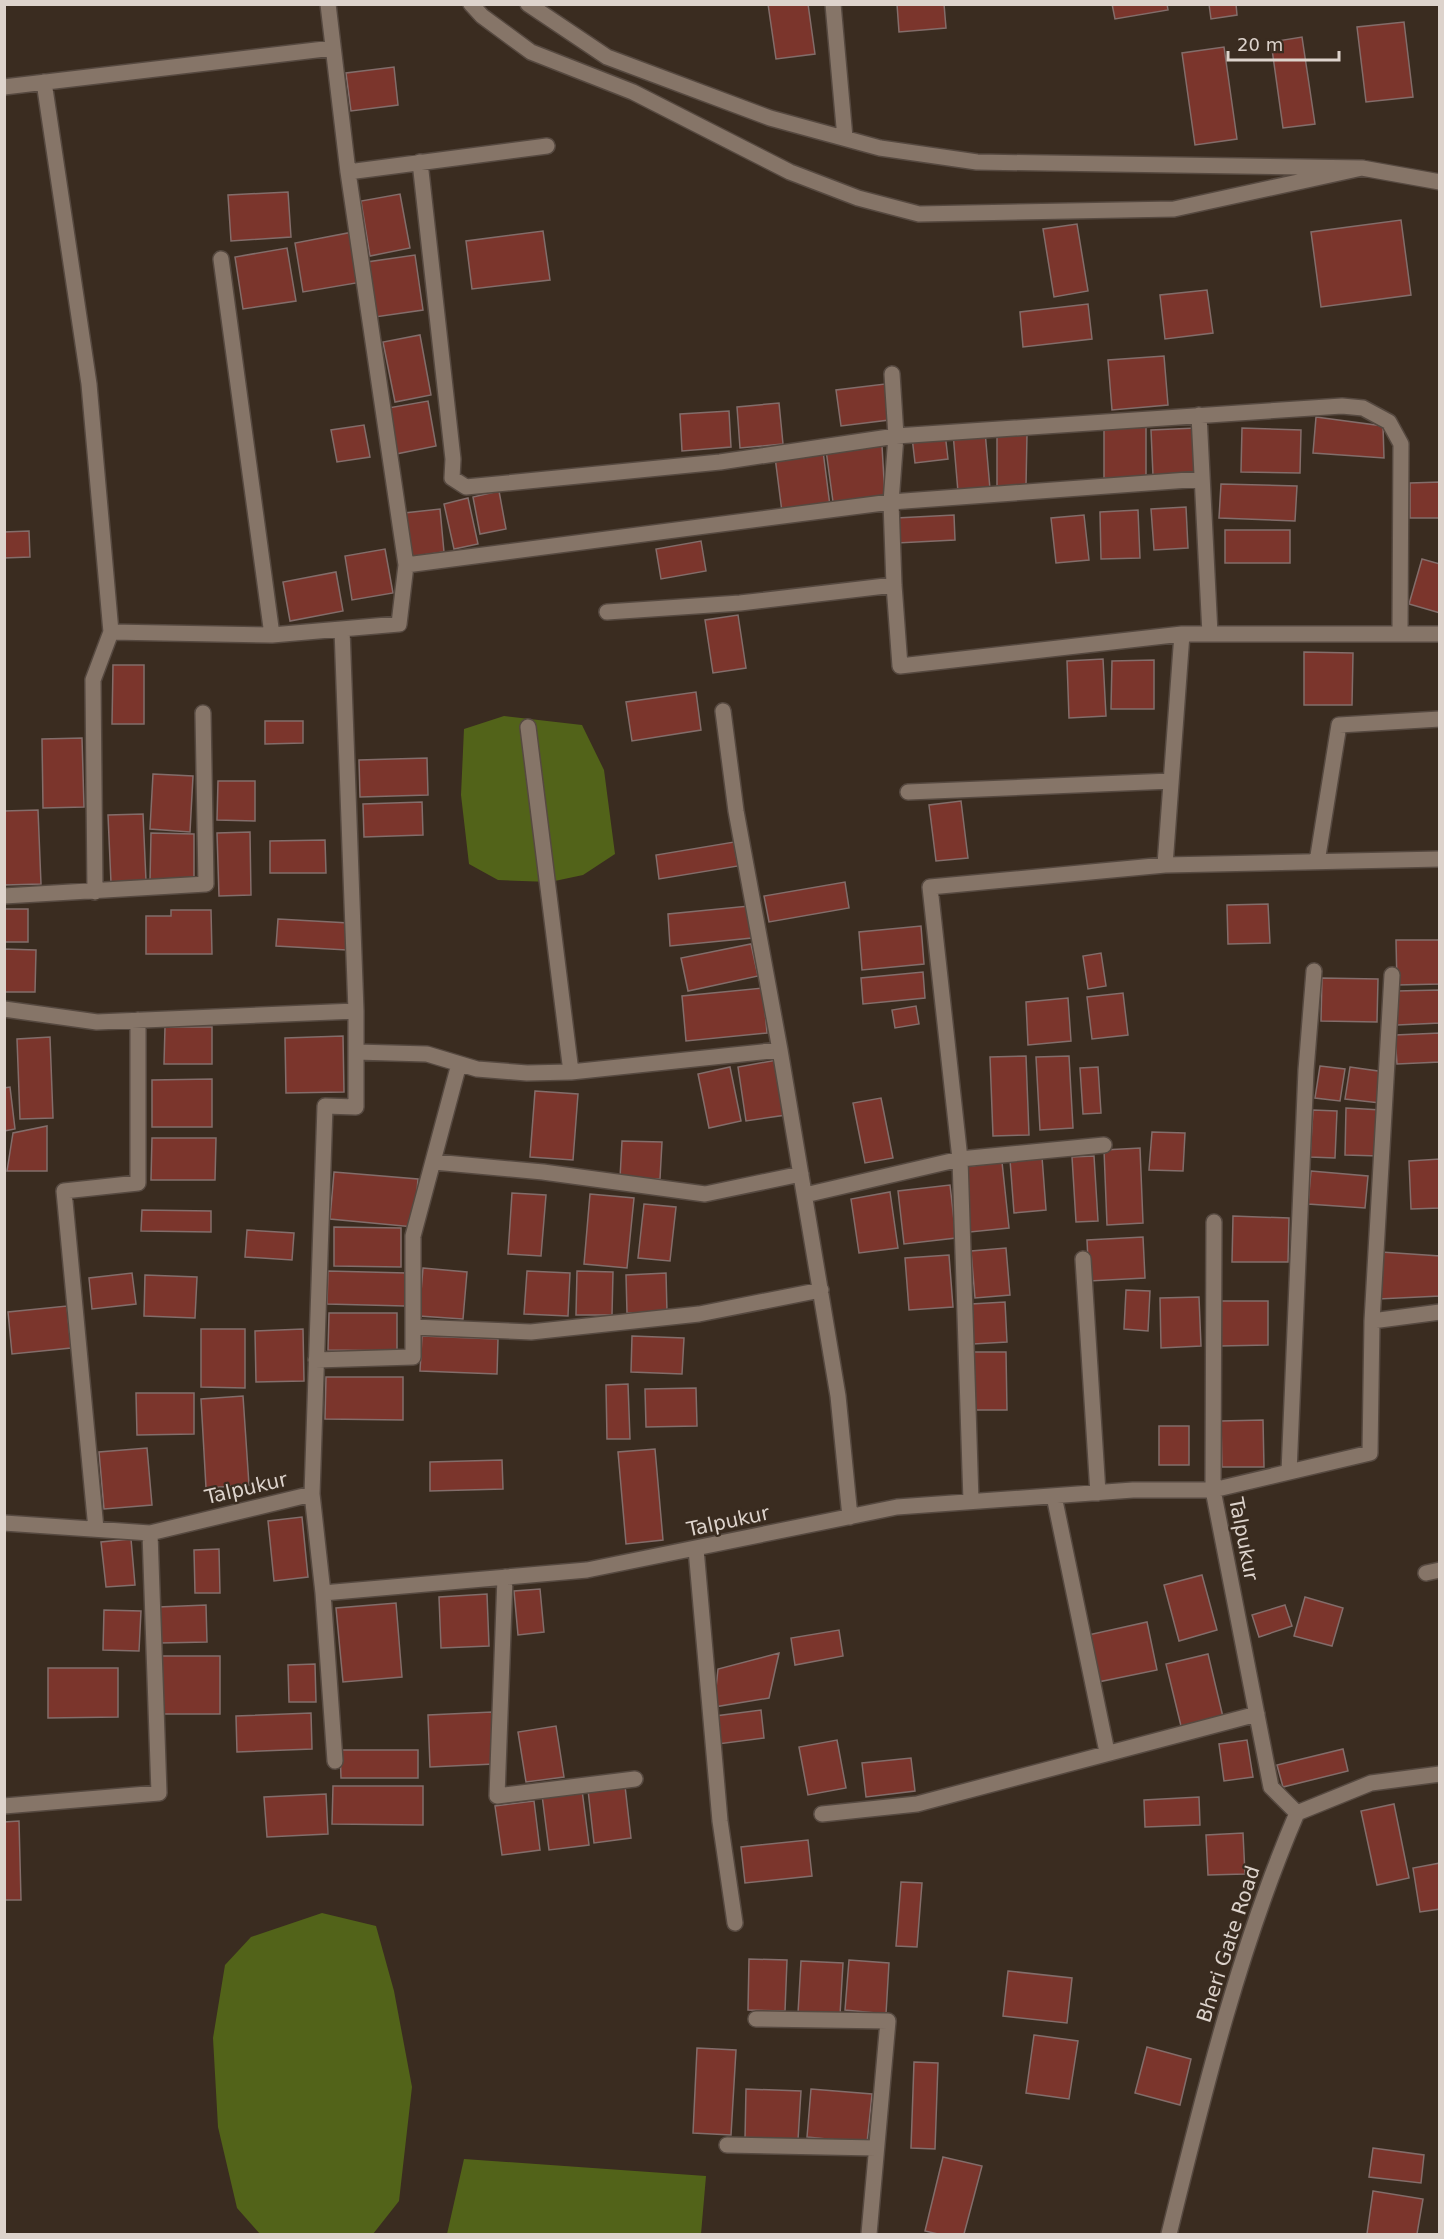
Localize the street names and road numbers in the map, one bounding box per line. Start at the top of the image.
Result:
street label: Talpukur [201,1467,290,1509]
street label: Talpukur [1224,1495,1264,1583]
street label: Talpukur [683,1500,772,1542]
street label: Bheri Gate Road [1191,1863,1265,2025]

